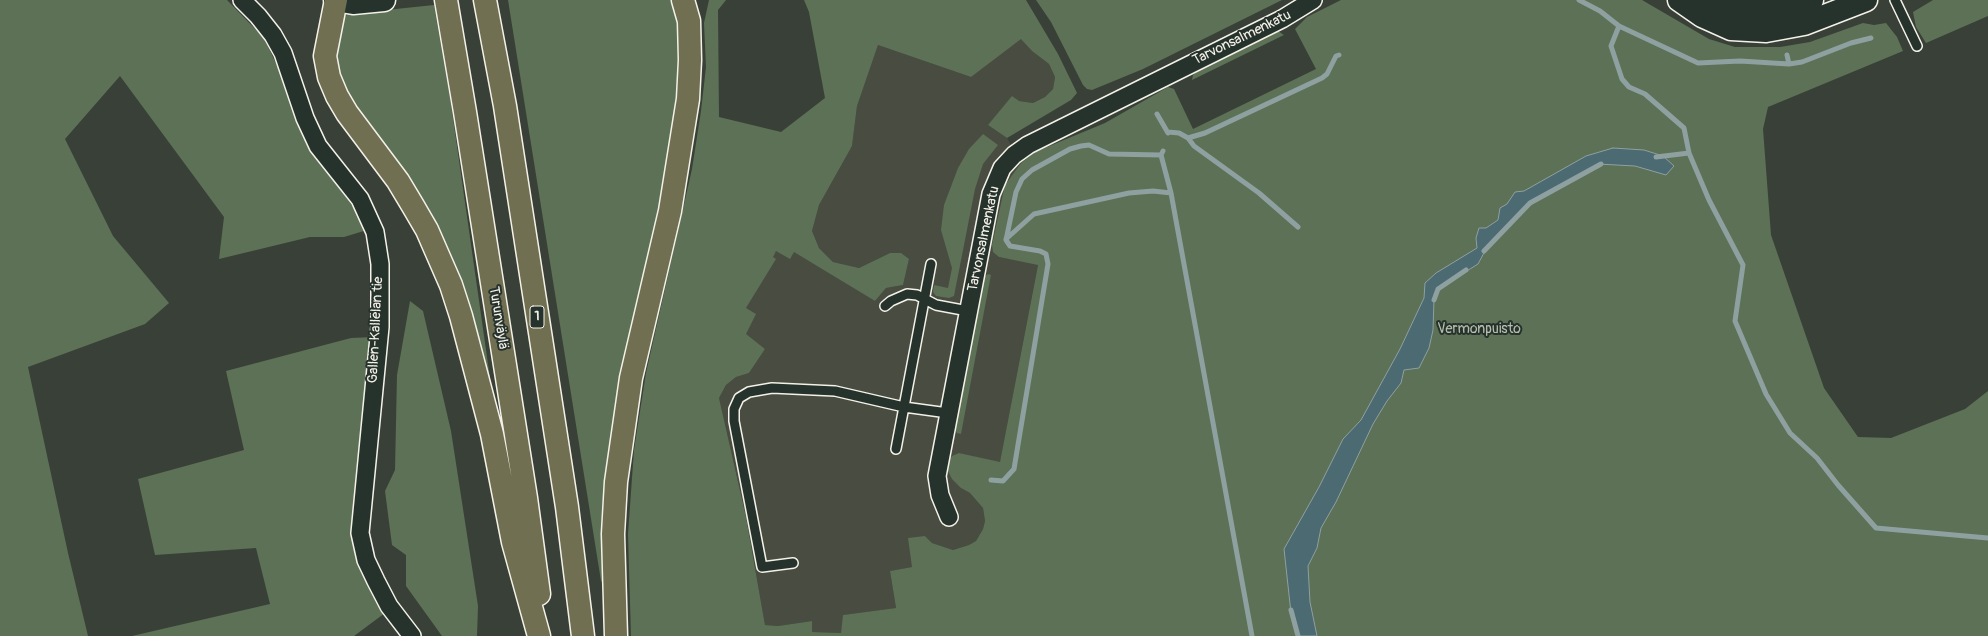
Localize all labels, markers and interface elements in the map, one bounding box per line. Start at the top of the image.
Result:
street label: Tarvonsalmenkatu [1190,7,1294,69]
street label: Tarvonsalmenkatu [965,185,1003,293]
street label: Gallen-Kallelan tie [365,276,387,384]
street label: Turunväylä [485,285,511,351]
road number: 1 [530,306,544,328]
park label: Vermonpuisto [1437,321,1521,337]

